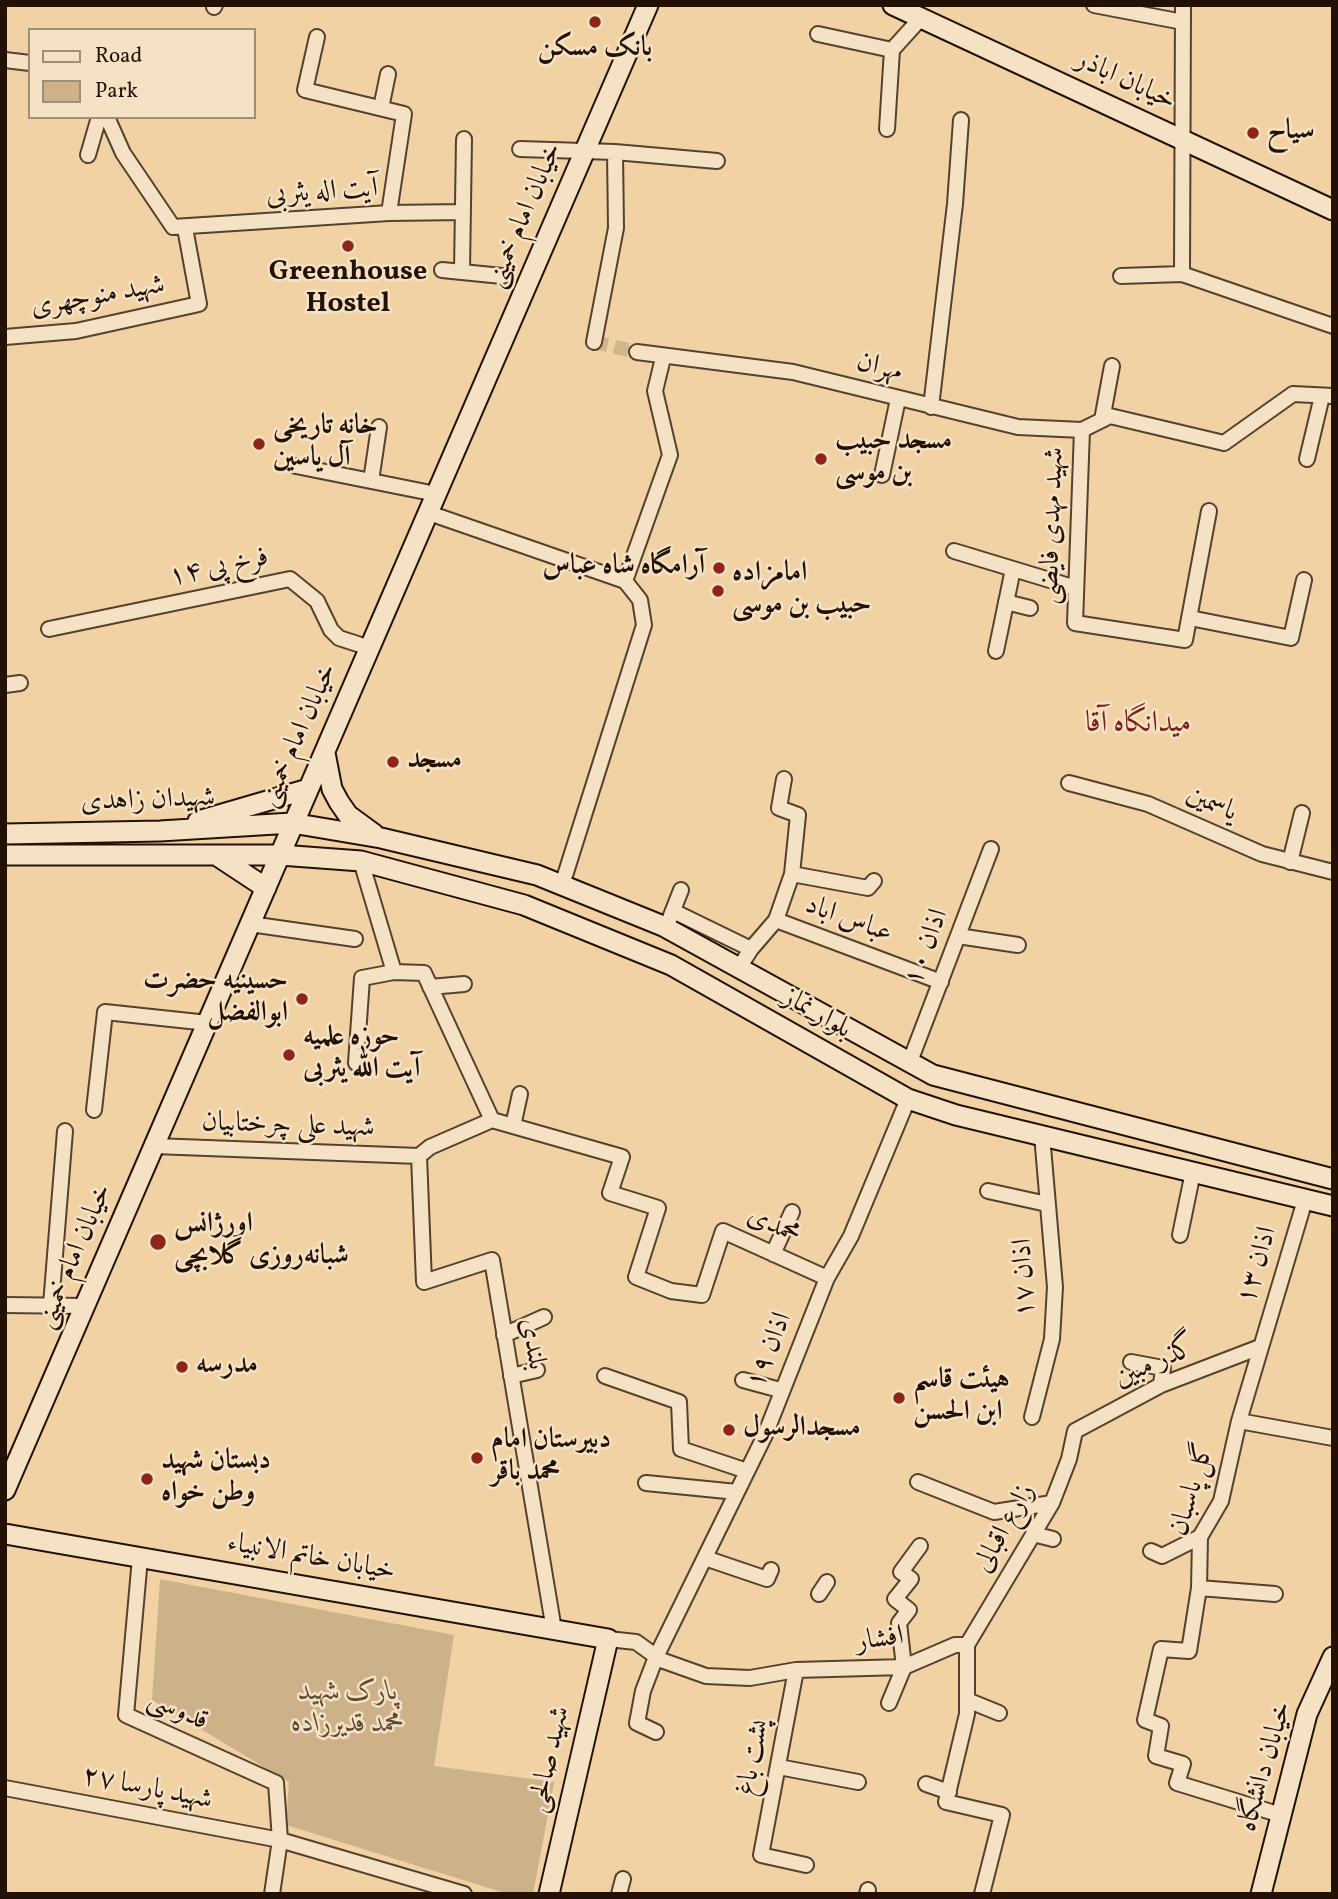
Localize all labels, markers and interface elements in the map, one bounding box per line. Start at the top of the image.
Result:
marker: بانک مسکن [587,14,603,30]
legend [28,28,256,119]
place label: بانک مسکن [538,33,652,67]
text: Road [95,42,142,71]
street label: خیابان اباذر [1070,44,1180,120]
text: Park [95,77,138,106]
place label: سیاح [1267,116,1315,150]
marker: سیاح [1245,125,1261,141]
street label: خیابان امام خمینی [480,138,572,294]
street label: آیت اله یثربی [265,173,379,215]
marker: Greenhouse Hostel [340,238,356,254]
place label: Greenhouse Hostel [269,257,427,323]
street label: شهید منوچهری [28,270,168,326]
street label: مهران [852,347,906,391]
place label: خانه تاریخی آل یاسین [273,411,377,477]
place label: مسجد حبیب بن موسی [835,426,952,492]
marker: خانه تاریخی آل یاسین [251,436,267,452]
street label: شهید مهدی فایضی [1034,447,1074,605]
marker: مسجد حبیب بن موسی [813,451,829,467]
street label: فرخ پی ۱۴ [166,542,272,596]
place label: آرامگاه شاه عباس [542,551,705,585]
place label: امامزاده حبیب بن موسی [732,558,872,624]
marker: آرامگاه شاه عباس [711,560,727,576]
marker: امامزاده حبیب بن موسی [710,583,726,599]
street label: خیابان امام خمینی [253,659,347,813]
district label: میدانگاه آقا [1085,707,1191,743]
place label: مسجد [407,745,462,779]
marker: مسجد [385,754,401,770]
street label: یاسمین [1180,779,1242,831]
street label: شهیدان زاهدی [80,783,216,821]
street label: عباس اباد [800,890,896,952]
street label: اذان ۱۰ [898,905,958,991]
place label: حسینیه حضرت ابوالفضل [143,966,288,1032]
street label: بلوار نماز [776,982,856,1048]
marker: حسینیه حضرت ابوالفضل [294,991,310,1007]
place label: حوزه علمیه آیت الله یثربی [303,1022,420,1088]
marker: حوزه علمیه آیت الله یثربی [281,1047,297,1063]
street label: شهید علی چرختابیان [201,1107,375,1147]
street label: خیابان امام خمینی [30,1179,122,1335]
street label: محمدی [741,1200,805,1254]
place label: اورژانس شبانه‌روزی گلابچی [174,1209,349,1275]
street label: اذان ۱۳ [1231,1223,1287,1309]
marker: اورژانس شبانه‌روزی گلابچی [148,1232,168,1252]
street label: اذان ۱۷ [1008,1238,1044,1318]
street label: اذان ۱۹ [741,1308,801,1394]
street label: بلندی [510,1315,552,1373]
street label: گذر مبین [1110,1331,1202,1397]
place label: مدرسه [196,1350,258,1384]
marker: مدرسه [174,1359,190,1375]
place label: هیئت قاسم ابن الحسن [913,1365,1010,1431]
marker: هیئت قاسم ابن الحسن [891,1390,907,1406]
place label: مسجدالرسول [743,1413,861,1447]
marker: مسجدالرسول [721,1422,737,1438]
place label: دبیرستان امام محمد باقر [491,1425,611,1491]
street label: گل پاسبان [1164,1439,1224,1541]
place label: دبستان شهید وطن خواه [161,1446,271,1512]
marker: دبیرستان امام محمد باقر [469,1450,485,1466]
marker: دبستان شهید وطن خواه [139,1471,155,1487]
street label: زارع اقبالی [968,1479,1044,1579]
street label: خیابان خاتم الانبیاء [224,1528,398,1590]
street label: افشار [854,1621,906,1661]
park label: پارک شهید محمد قدیرزاده [291,1677,405,1743]
street label: قدوسی [142,1684,212,1740]
street label: خیابان دانشگاه [1232,1698,1302,1836]
street label: شهید صالحی [522,1704,580,1816]
street label: پشت باغ [731,1717,779,1799]
street label: شهید پارسا ۲۷ [79,1761,215,1819]

